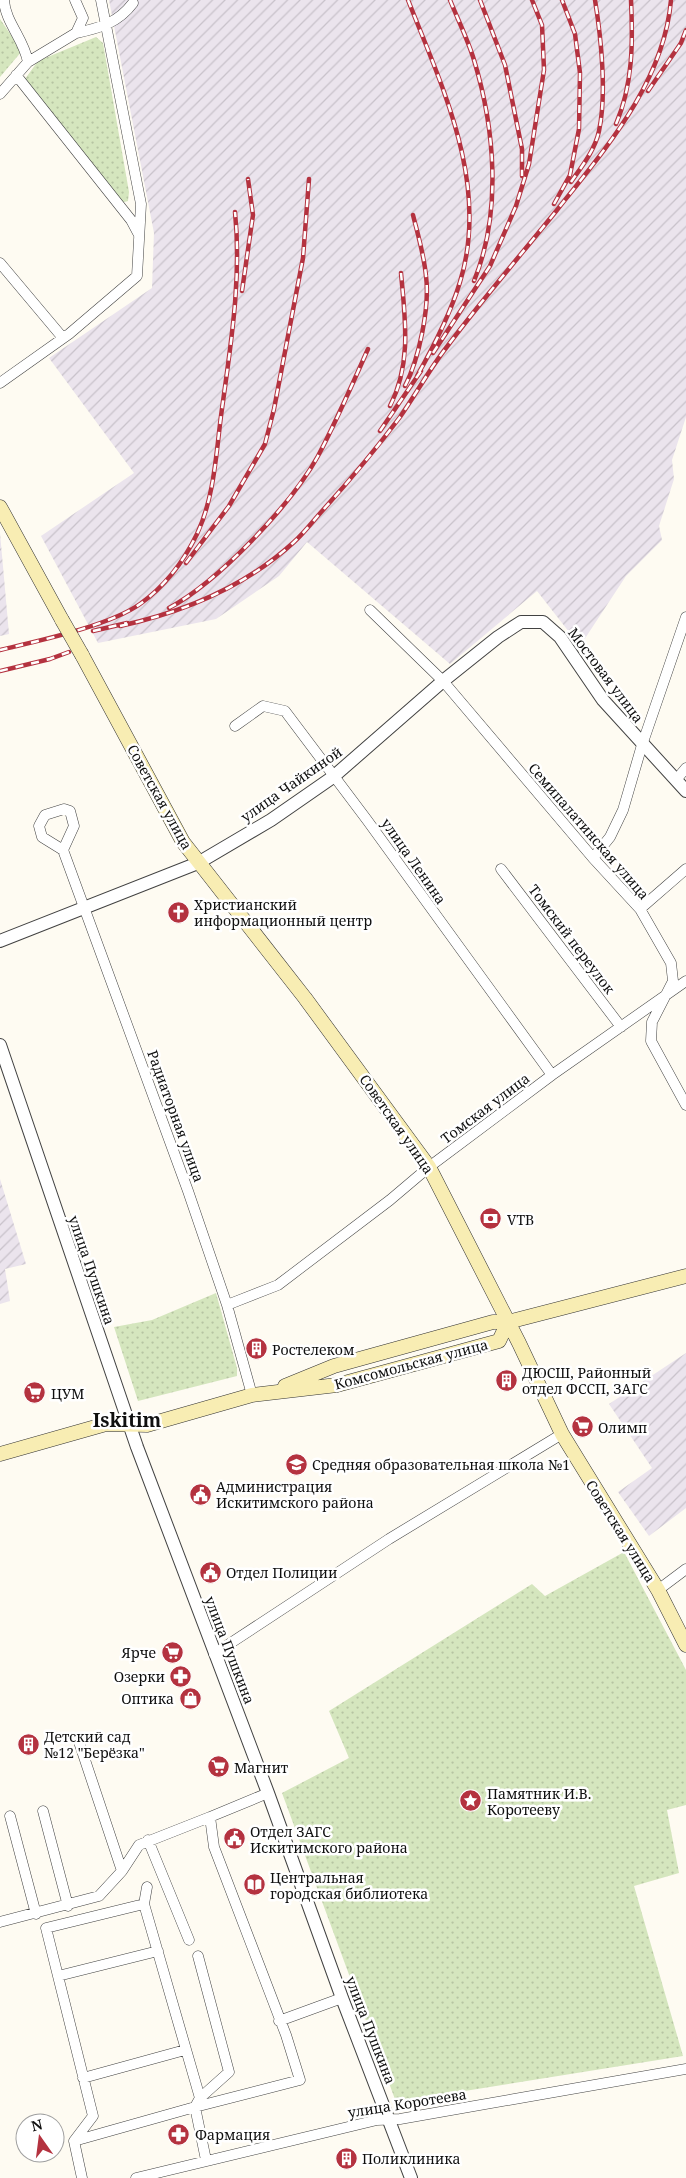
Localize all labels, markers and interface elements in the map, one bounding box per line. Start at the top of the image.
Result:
street label: Мостовая улица [564,624,648,726]
street label: Советская улица [123,741,197,853]
street label: улица Чайкиной [237,742,345,826]
street label: Семипалатинская улица [524,759,654,903]
street label: улица Ленина [377,814,451,908]
street label: Томский переулок [525,881,620,998]
place label: Христианский информационный центр [194,895,372,930]
church icon: Христианский информационный центр [166,900,190,924]
street label: Радиаторная улица [143,1047,209,1185]
street label: Томская улица [437,1068,533,1148]
street label: Советская улица [356,1070,438,1178]
bank icon: VTB [479,1207,503,1231]
place label: VTB [507,1210,534,1229]
street label: улица Пушкина [64,1213,120,1327]
street label: Комсомольская улица [332,1334,490,1394]
building icon: Ростелеком [244,1337,268,1361]
place label: Ростелеком [272,1340,354,1359]
place label: ДЮСШ, Районный отдел ФССП, ЗАГС [522,1363,651,1398]
building icon: ДЮСШ, Районный отдел ФССП, ЗАГС [494,1368,518,1392]
supermarket icon: ЦУМ [23,1381,47,1405]
place label: ЦУМ [51,1384,85,1403]
district label: Iskitim [93,1407,162,1433]
supermarket icon: Олимп [570,1415,594,1439]
place label: Олимп [598,1418,647,1437]
school or university icon: Средняя образовательная школа №1 [284,1452,308,1476]
place label: Средняя образовательная школа №1 [312,1455,570,1474]
street label: Советская улица [582,1476,660,1586]
place label: Администрация Искитимского района [216,1477,374,1512]
public building icon: Администрация Искитимского района [188,1482,212,1506]
public building icon: Отдел Полиции [198,1560,222,1584]
place label: Отдел Полиции [226,1563,337,1582]
street label: улица Пушкина [201,1593,259,1707]
supermarket icon: Ярче [160,1640,184,1664]
place label: Ярче [121,1643,156,1662]
pharmacy icon: Озерки [169,1664,193,1688]
place label: Озерки [114,1667,165,1686]
shop icon: Оптика [178,1686,202,1710]
place label: Оптика [121,1689,174,1708]
place label: Детский сад №12 "Берёзка" [44,1727,145,1762]
building icon: Детский сад №12 "Берёзка" [16,1732,40,1756]
supermarket icon: Магнит [206,1755,230,1779]
place label: Магнит [234,1758,289,1777]
place label: Памятник И.В. Коротееву [487,1784,591,1819]
place icon: Памятник И.В. Коротееву [459,1789,483,1813]
place label: Отдел ЗАГС Искитимского района [250,1822,408,1857]
public building icon: Отдел ЗАГС Искитимского района [222,1827,246,1851]
place label: Центральная городская библиотека [270,1868,428,1903]
library icon: Центральная городская библиотека [242,1873,266,1897]
street label: улица Пушкина [342,1973,400,2087]
street label: улица Коротеева [346,2084,468,2122]
north arrow [15,2113,65,2163]
text: N [29,2114,44,2135]
pharmacy icon: Фармация [167,2122,191,2146]
place label: Фармация [195,2125,270,2144]
building icon: Поликлиника [334,2146,358,2170]
place label: Поликлиника [362,2149,461,2168]

